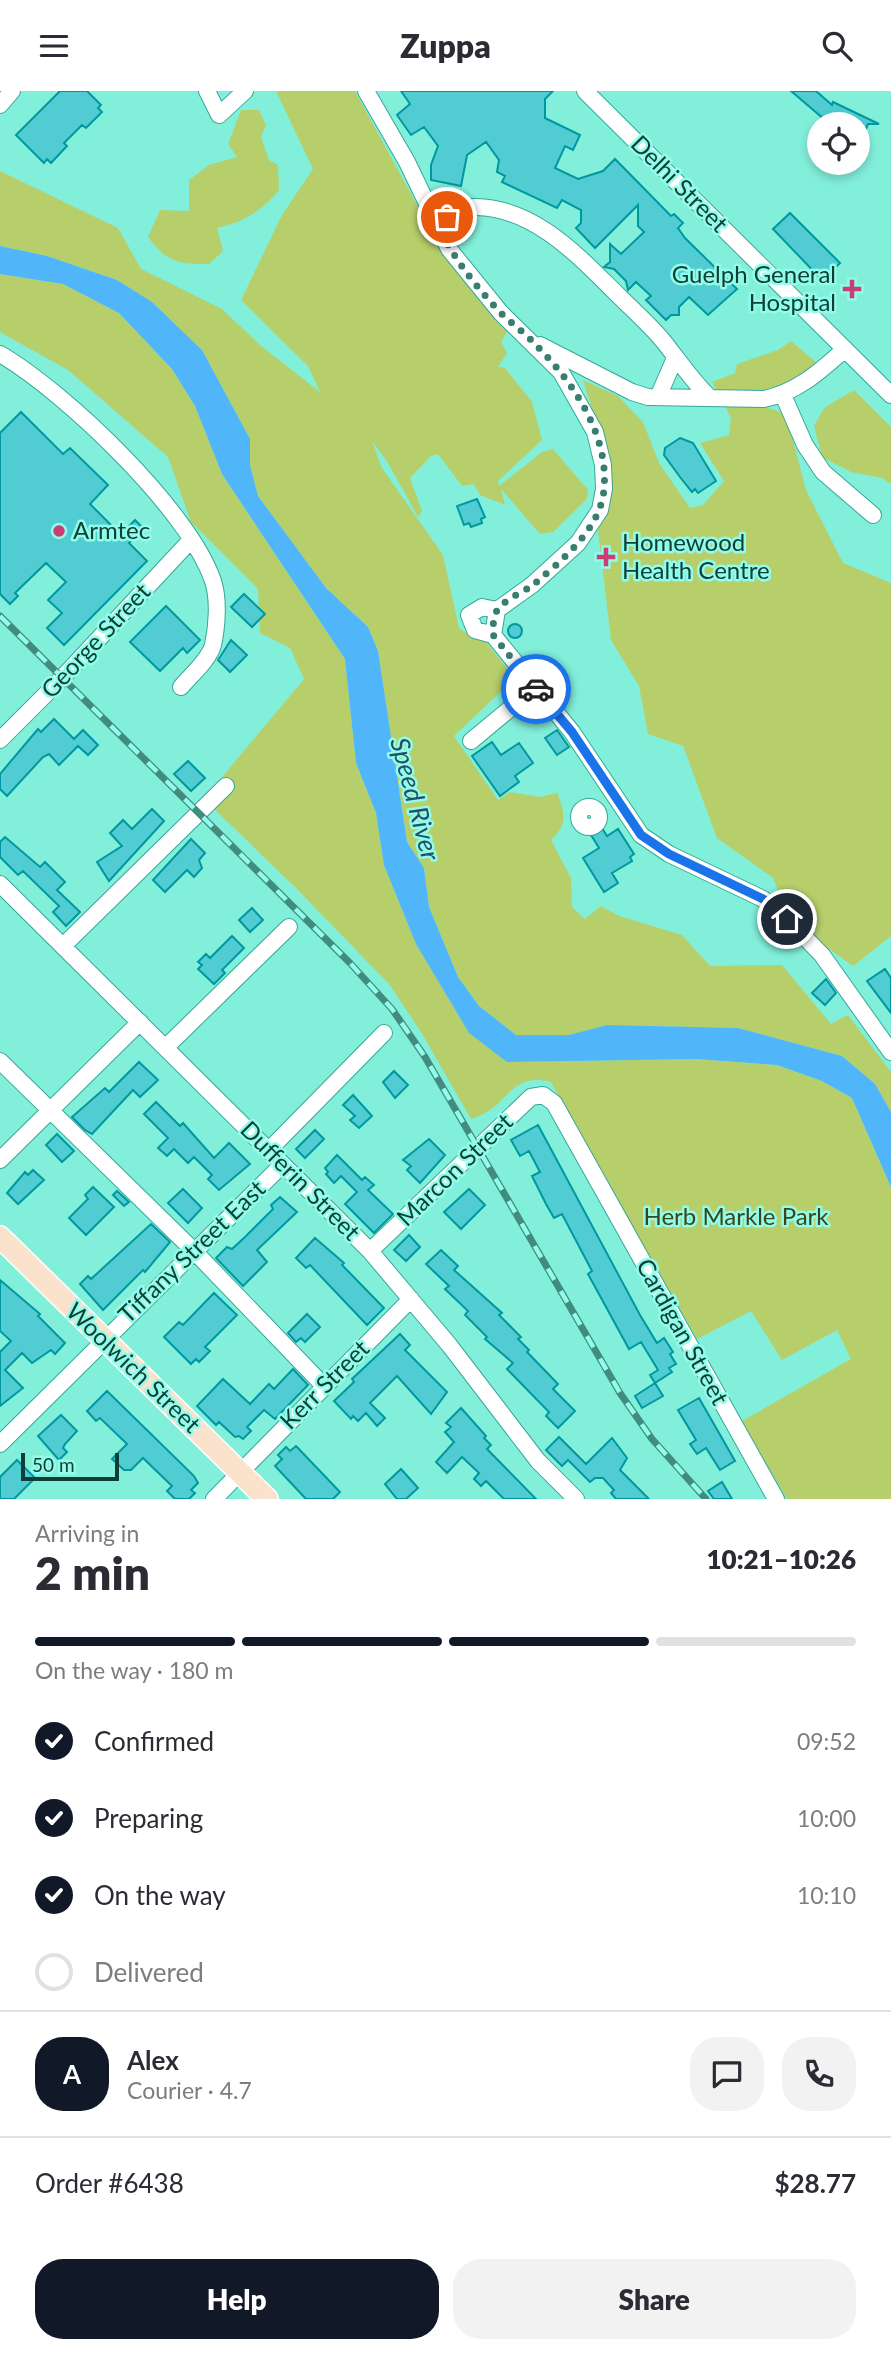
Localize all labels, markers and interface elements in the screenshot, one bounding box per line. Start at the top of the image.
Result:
text: Zuppa [400,26,491,65]
icon: menu [35,27,73,65]
icon: search [818,27,856,65]
map controls [807,112,870,175]
button: locate [807,112,870,175]
street label: Delhi Street [626,129,735,238]
pin [417,187,477,247]
icon: bag [428,198,466,236]
place label: Guelph General Hospital [672,259,836,316]
marker: Guelph General Hospital [842,279,862,299]
place label: Armtec [73,515,150,544]
marker: Armtec [51,523,67,539]
place label: Homewood Health Centre [622,527,770,584]
marker: Homewood Health Centre [596,547,616,567]
street label: George Street [34,576,156,703]
courier [501,654,571,724]
icon: car [517,670,555,708]
water label: Speed River [384,734,448,865]
pin [757,889,817,949]
icon: home [768,900,806,938]
street label: Marcon Street [390,1106,518,1231]
street label: Dufferin Street [235,1114,367,1246]
street label: Tiffany Street East [112,1173,271,1328]
park label: Herb Markle Park [643,1201,829,1230]
street label: Cardigan Street [631,1253,736,1410]
street label: Woolwich Street [61,1296,207,1438]
street label: Kerr Street [273,1333,375,1434]
scale bar [21,1450,119,1482]
text: 50 m [32,1453,75,1476]
text: Arriving in [35,1519,139,1547]
text: 10:21–10:26 [706,1543,856,1575]
text: 2 min [35,1545,150,1600]
text: On the way · 180 m [35,1656,234,1684]
icon: check [35,1722,73,1760]
text: Confirmed [94,1725,214,1757]
text: 09:52 [797,1727,856,1755]
icon: check [35,1799,73,1837]
text: Preparing [94,1802,203,1834]
text: 10:00 [797,1804,856,1832]
icon: check [35,1876,73,1914]
text: On the way [94,1879,226,1911]
text: 10:10 [797,1881,856,1909]
text: Delivered [94,1956,204,1988]
button: chat [690,2037,764,2111]
button: phone [782,2037,856,2111]
text: Alex [127,2044,179,2076]
text: A [63,2058,81,2090]
text: Courier · 4.7 [127,2076,252,2104]
text: Order #6438 [35,2167,184,2199]
text: $28.77 [774,2167,856,2199]
button: Help [35,2259,439,2339]
button: Share [453,2259,856,2339]

